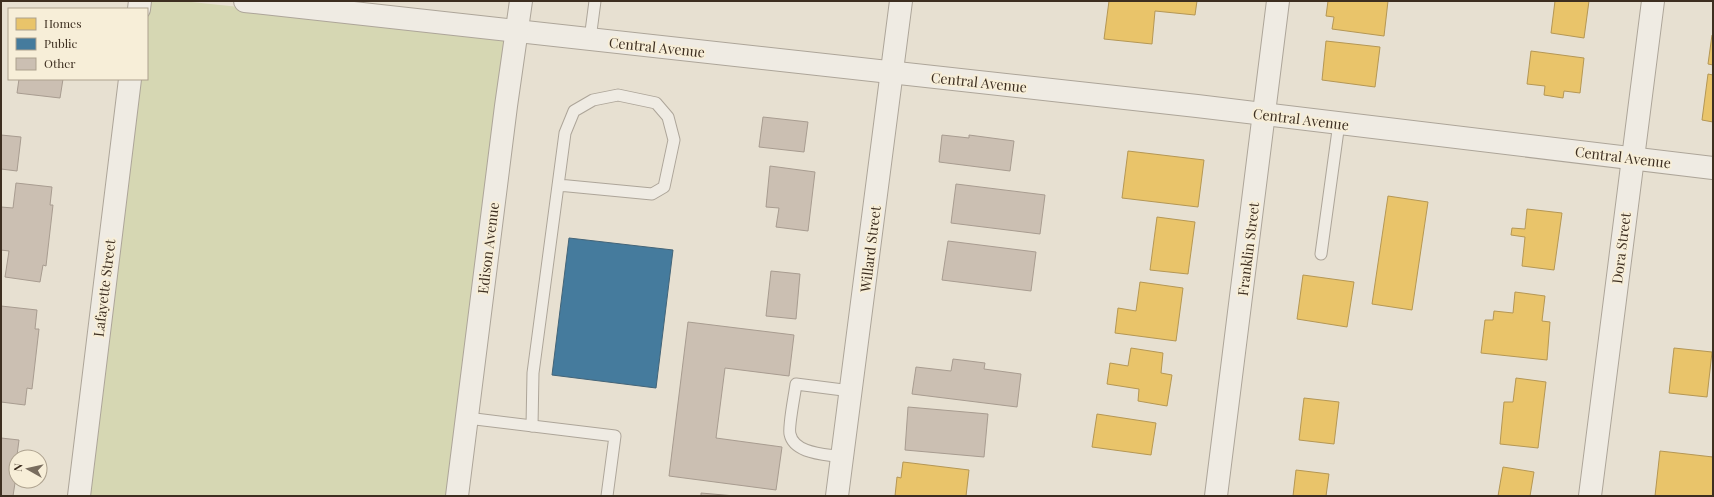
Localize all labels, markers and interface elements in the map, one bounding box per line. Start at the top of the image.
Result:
legend [8,8,148,80]
text: Homes [44,15,82,31]
street label: Central Avenue [608,33,706,61]
text: Public [44,35,78,51]
text: Other [44,55,76,71]
street label: Central Avenue [930,68,1028,96]
street label: Central Avenue [1252,104,1350,134]
street label: Central Avenue [1574,142,1672,172]
street label: Franklin Street [1233,200,1263,297]
street label: Edison Avenue [473,201,503,295]
street label: Willard Street [855,204,885,294]
street label: Dora Street [1607,210,1635,285]
street label: Lafayette Street [89,237,120,338]
north arrow [8,449,48,489]
text: N [10,463,26,473]

